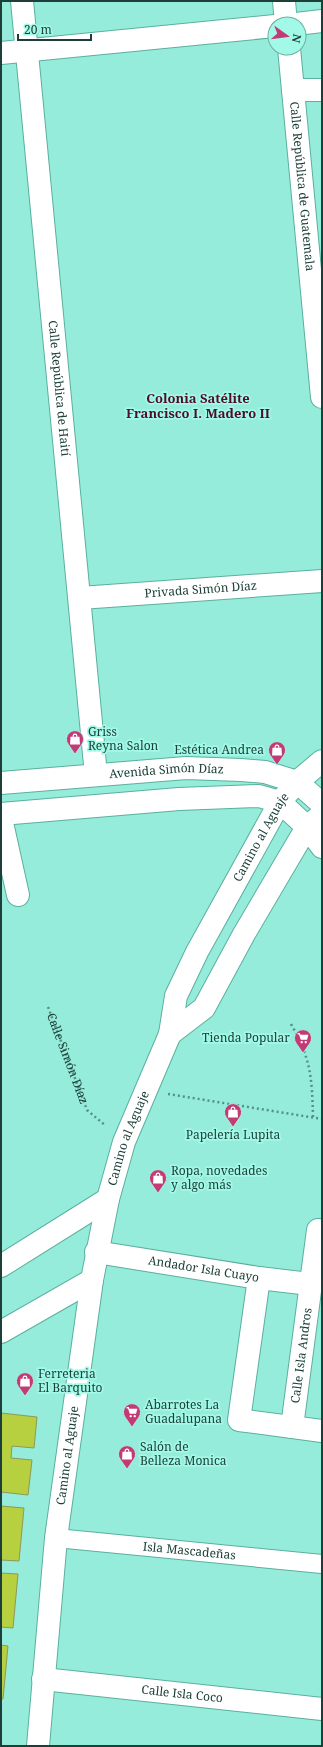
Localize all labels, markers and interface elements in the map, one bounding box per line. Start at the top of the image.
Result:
scale bar [18,16,91,42]
north arrow [267,16,307,56]
text: 20 m [24,21,52,38]
text: N [289,33,306,45]
street label: Calle República de Guatemala [286,101,319,272]
street label: Calle República de Haití [45,320,74,457]
district label: Colonia Satélite Francisco I. Madero II [126,389,270,422]
street label: Privada Simón Díaz [144,577,257,601]
place label: Griss Reyna Salon [88,723,159,754]
shop icon: Griss Reyna Salon [65,729,85,754]
shop icon: Estética Andrea [267,740,287,765]
place label: Estética Andrea [174,741,264,758]
street label: Avenida Simón Díaz [108,759,224,782]
street label: Camino al Aguaje [229,789,292,885]
street label: Calle Simón Díaz [43,1010,93,1106]
supermarket icon: Tienda Popular [293,1028,313,1053]
place label: Tienda Popular [202,1029,290,1046]
street label: Camino al Aguaje [103,1088,153,1187]
shop icon: Papelería Lupita [223,1102,243,1127]
place label: Papelería Lupita [186,1126,281,1143]
place label: Ropa, novedades y algo más [171,1162,267,1193]
shop icon: Ropa, novedades y algo más [148,1168,168,1193]
street label: Andador Isla Cuayo [147,1251,260,1286]
street label: Calle Isla Andros [286,1307,316,1404]
place label: Ferreteria El Barquito [38,1365,103,1396]
shop icon: Ferreteria El Barquito [15,1371,35,1396]
place label: Abarrotes La Guadalupana [145,1396,222,1427]
supermarket icon: Abarrotes La Guadalupana [122,1402,142,1427]
street label: Camino al Aguaje [52,1405,82,1506]
place label: Salón de Belleza Monica [140,1438,227,1469]
shop icon: Salón de Belleza Monica [117,1444,137,1469]
street label: Isla Mascadeñas [142,1538,237,1564]
street label: Calle Isla Coco [141,1681,224,1706]

